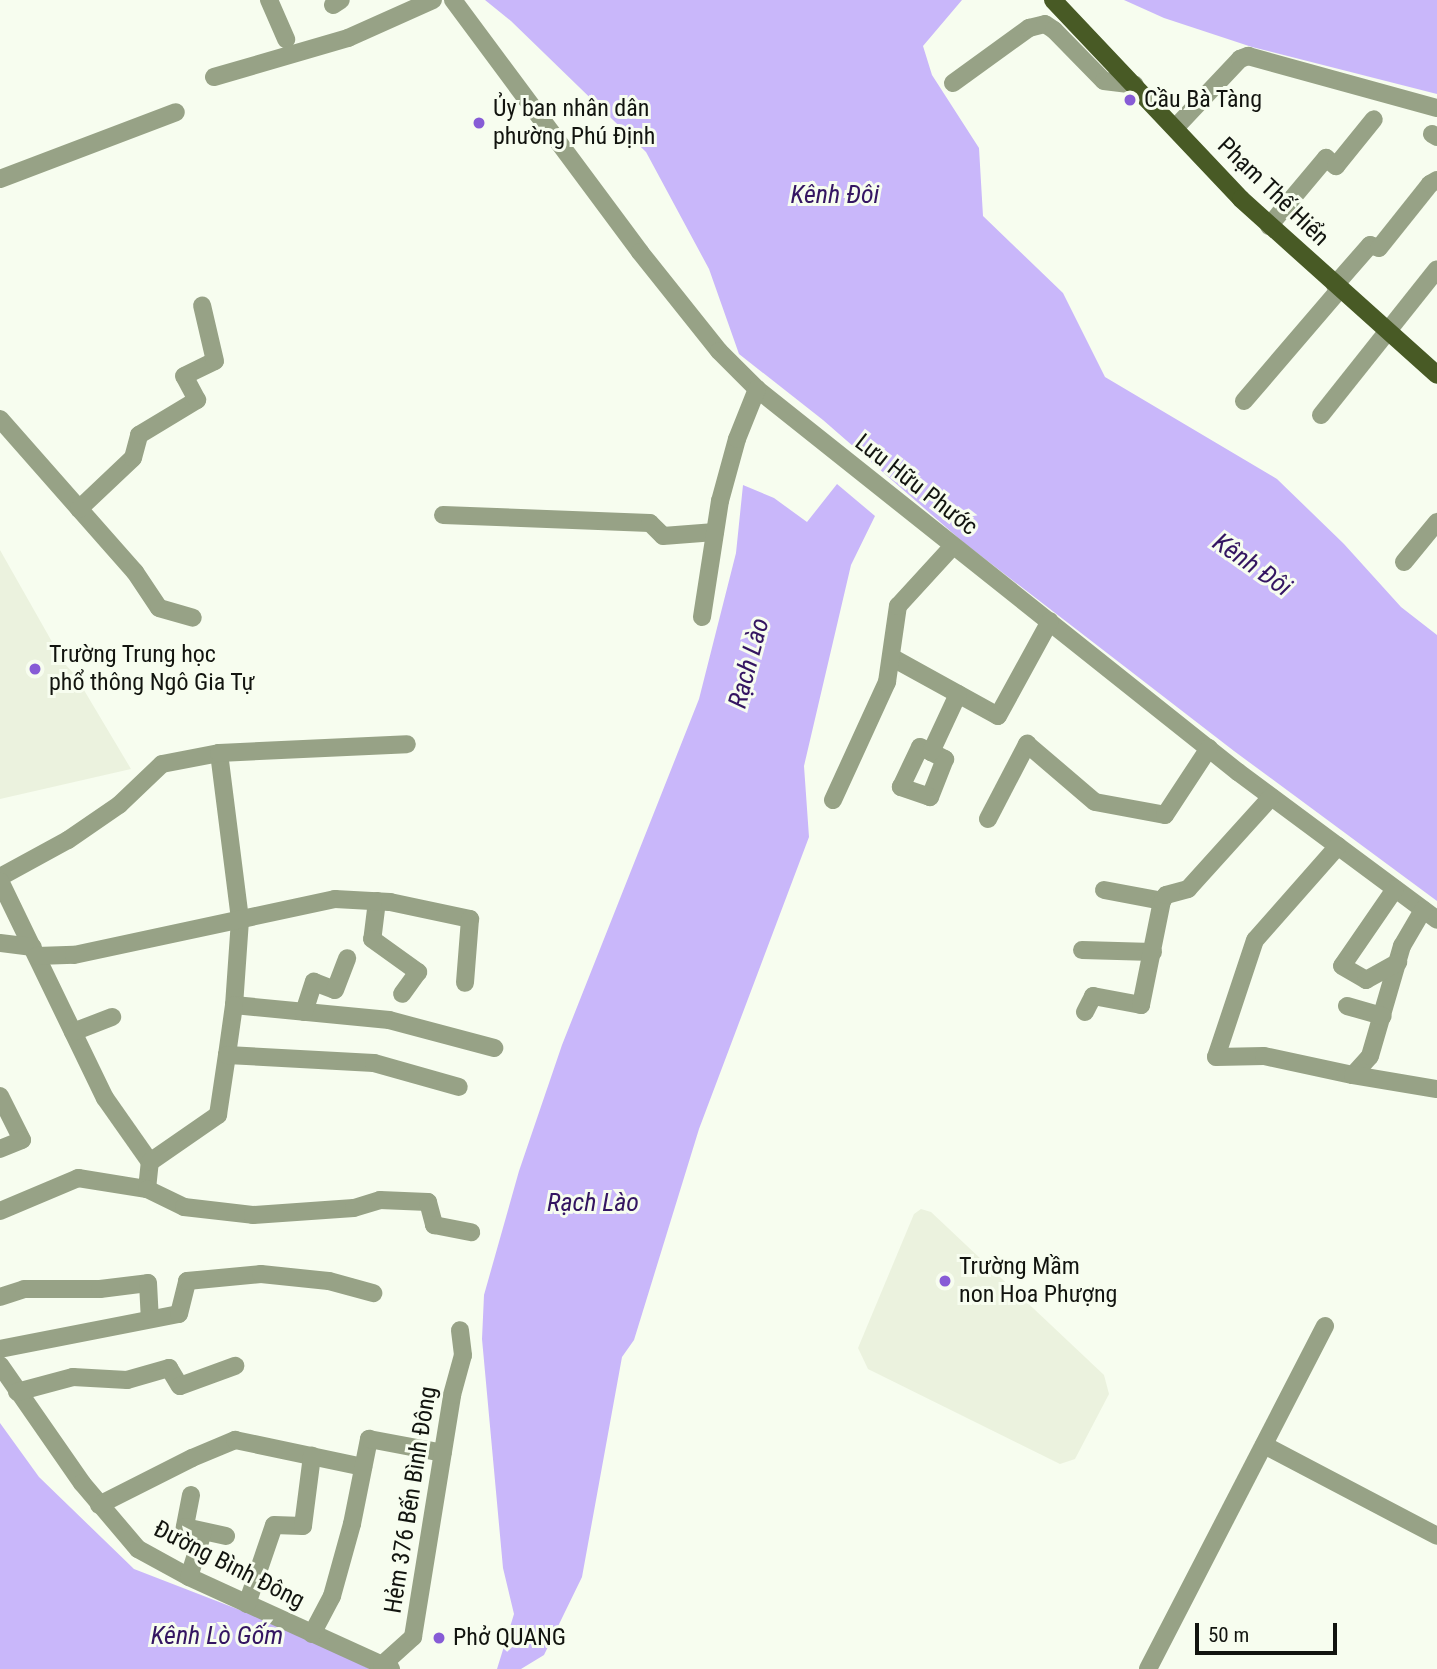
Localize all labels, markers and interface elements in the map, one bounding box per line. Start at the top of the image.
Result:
place label: Cầu Bà Tàng [1144,86,1262,114]
marker: Cầu Bà Tàng [1122,92,1138,108]
place label: Ủy ban nhân dân phường Phú Định [493,95,655,151]
marker: Ủy ban nhân dân phường Phú Định [471,115,487,131]
street label: Phạm Thế Hiển [1211,132,1335,252]
water label: Kênh Đôi [791,179,879,211]
street label: Lưu Hữu Phước [849,428,983,542]
water label: Kênh Đôi [1207,527,1297,603]
water label: Rạch Lào [722,615,776,711]
place label: Trường Trung học phổ thông Ngô Gia Tự [49,641,255,697]
marker: Trường Trung học phổ thông Ngô Gia Tự [27,661,43,677]
water label: Rạch Lào [547,1187,639,1219]
place label: Trường Mầm non Hoa Phượng [959,1253,1117,1309]
marker: Trường Mầm non Hoa Phượng [937,1273,953,1289]
street label: Hẻm 376 Bến Bình Đông [379,1385,443,1615]
street label: Đường Bình Đông [149,1515,309,1615]
scale bar [1199,1610,1341,1654]
water label: Kênh Lò Gốm [151,1620,283,1652]
text: 50 m [1208,1623,1249,1647]
place label: Phở QUANG [453,1624,566,1652]
marker: Phở QUANG [431,1630,447,1646]

